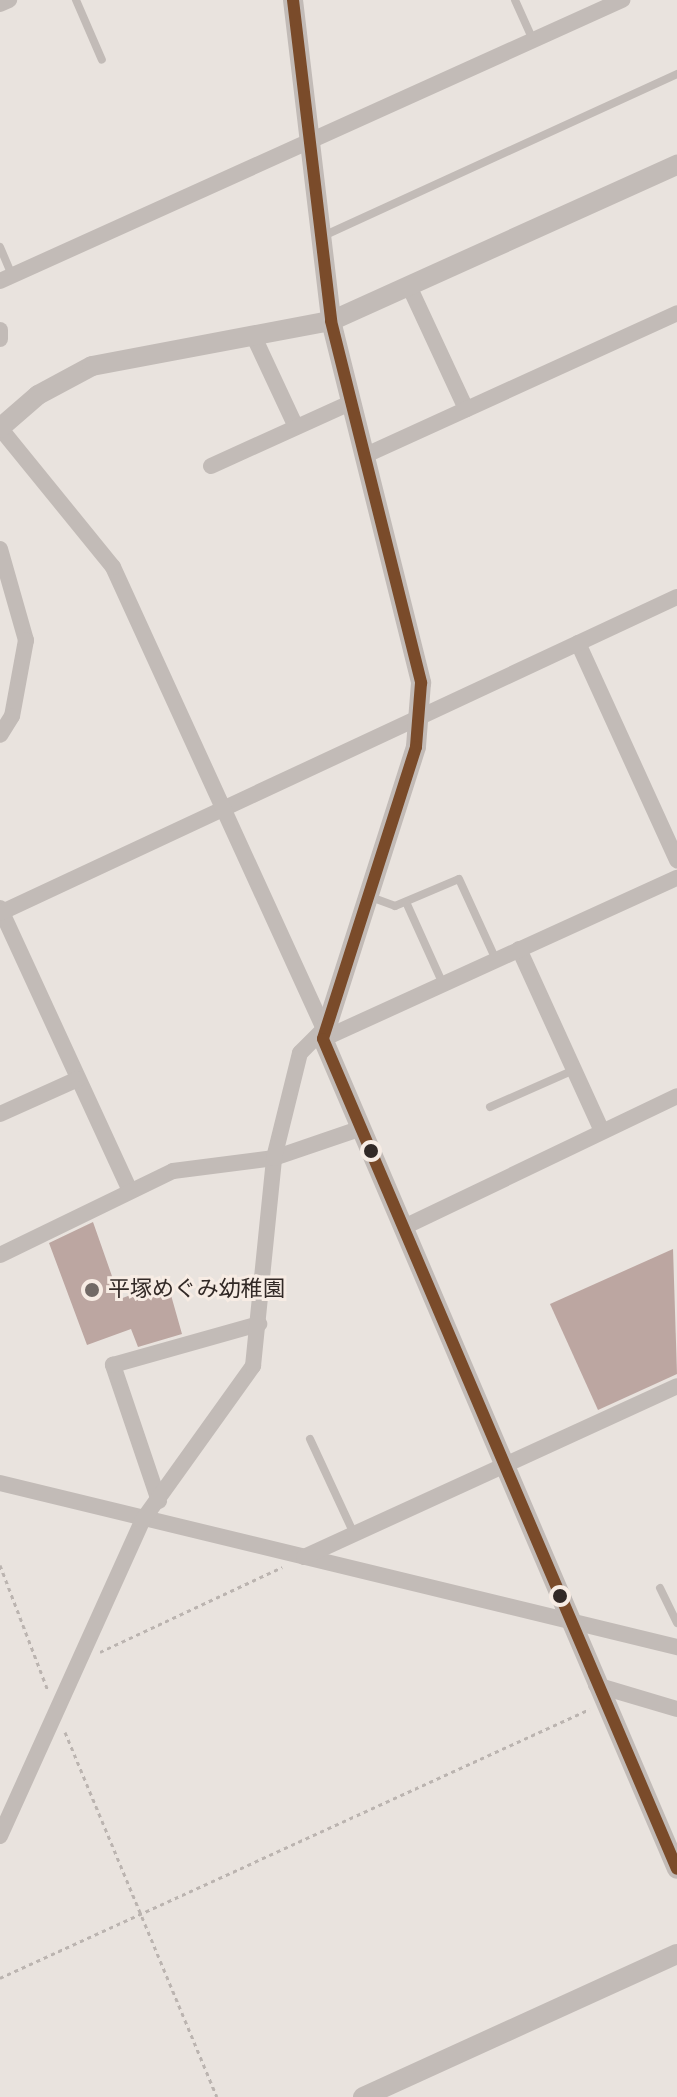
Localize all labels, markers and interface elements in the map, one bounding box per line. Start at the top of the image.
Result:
unlabelled marker [363,1143,379,1159]
place label: 平塚めぐみ幼稚園 [108,1277,284,1303]
marker: 平塚めぐみ幼稚園 [83,1281,101,1299]
unlabelled marker [552,1588,568,1604]

